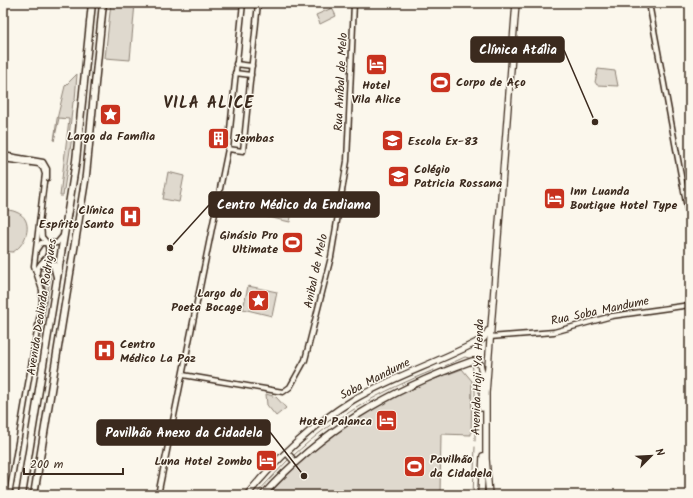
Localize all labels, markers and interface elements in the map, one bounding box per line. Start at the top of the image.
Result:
street label: Rua Aníbal de Melo [329,32,353,132]
callout: Clínica Atália [471,37,564,62]
text: Clínica Atália [479,40,557,61]
hotel icon: Hotel Vila Alice [363,51,389,77]
sports icon: Corpo de Aço [428,69,454,95]
place label: Corpo de Aço [456,73,526,92]
place label: Hotel Vila Alice [351,76,401,109]
district label: VILA ALICE [164,91,255,116]
place icon: Largo da Família [98,102,124,128]
building icon: Jembas [206,125,232,151]
place label: Largo da Família [67,127,155,146]
school or university icon: Escola Ex-83 [379,128,405,154]
place label: Jembas [234,129,274,148]
place label: Escola Ex-83 [408,132,478,151]
place label: Colégio Patricia Rossana [414,160,502,193]
school or university icon: Colégio Patricia Rossana [385,163,411,189]
place label: Inn Luanda Boutique Hotel Type [570,182,677,215]
hotel icon: Inn Luanda Boutique Hotel Type [542,185,568,211]
callout: Centro Médico da Endiama [209,192,379,217]
text: Centro Médico da Endiama [217,195,371,216]
place label: Clínica Espírito Santo [39,201,115,234]
hospital icon: Clínica Espírito Santo [117,204,143,230]
place label: Ginásio Pro Ultimate [220,226,279,259]
sports icon: Ginásio Pro Ultimate [280,229,306,255]
street label: Anibal de Melo [299,232,333,310]
street label: Avenida Deolinda Rodrigues [22,237,62,377]
place label: Largo do Poeta Bocage [171,284,243,317]
place icon: Largo do Poeta Bocage [245,287,271,313]
street label: Rua Soba Mandume [549,291,651,331]
street label: Avenida Hoji Ya Henda [466,318,490,436]
place label: Centro Médico La Paz [120,335,196,368]
hospital icon: Centro Médico La Paz [92,338,118,364]
street label: Soba Mandume [336,353,414,405]
hotel icon: Hotel Palanca [374,408,400,434]
place label: Hotel Palanca [299,412,372,431]
callout: Pavilhão Anexo da Cidadela [97,420,270,445]
text: Pavilhão Anexo da Cidadela [105,423,263,444]
north arrow [631,436,671,476]
text: N [650,446,669,459]
hotel icon: Luna Hotel Zombo [254,448,280,474]
scale bar [24,450,123,476]
place label: Pavilhão da Cidadela [430,450,492,483]
place label: Luna Hotel Zombo [155,452,253,471]
sports icon: Pavilhão da Cidadela [401,453,427,479]
text: 200 m [30,455,64,474]

